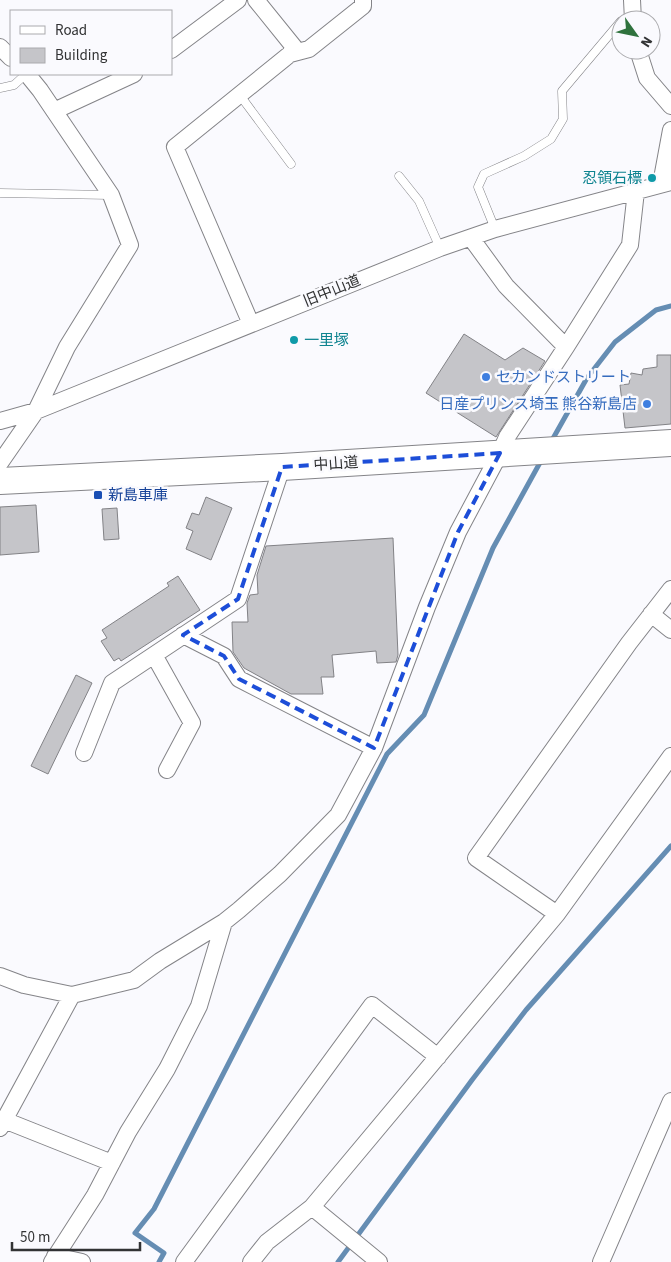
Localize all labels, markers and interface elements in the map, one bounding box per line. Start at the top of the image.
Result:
legend [10,10,172,75]
north arrow [611,10,661,60]
text: Road [55,20,87,41]
text: N [635,32,657,51]
text: Building [55,45,108,66]
place label: 忍領石標 [582,168,642,189]
marker: 忍領石標 [646,172,658,184]
street label: 旧中山道 [300,270,364,312]
place label: 一里塚 [304,330,349,351]
marker: 一里塚 [288,334,300,346]
place label: セカンドストリート [496,367,631,388]
marker: セカンドストリート [480,371,492,383]
place label: 日産プリンス埼玉 熊谷新島店 [439,394,637,415]
marker: 日産プリンス埼玉 熊谷新島店 [641,398,653,410]
street label: 中山道 [313,452,359,476]
place label: 新島車庫 [108,485,168,506]
marker: 新島車庫 [92,489,104,501]
scale bar [12,1220,140,1252]
text: 50 m [20,1227,50,1248]

